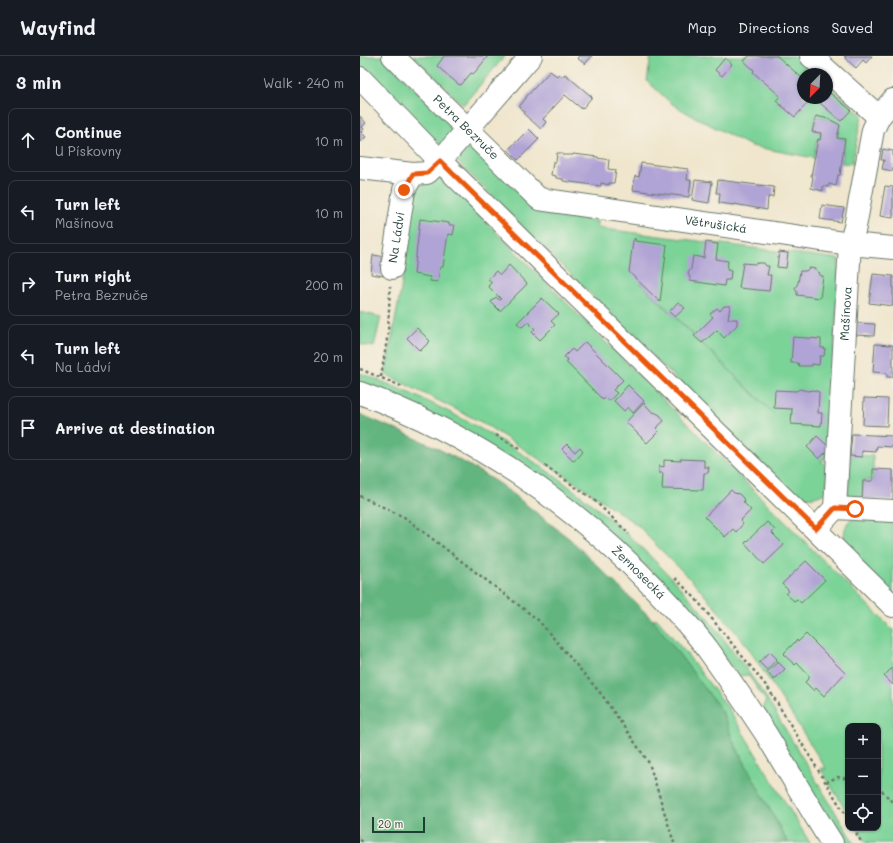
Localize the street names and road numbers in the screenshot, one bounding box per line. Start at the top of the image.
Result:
street label: Petra Bezruče [430,91,503,162]
street label: Na Ládví [384,210,408,264]
street label: Větrušická [684,211,748,236]
street label: Mašínova [836,286,855,341]
street label: Žernosecká [609,542,670,602]

